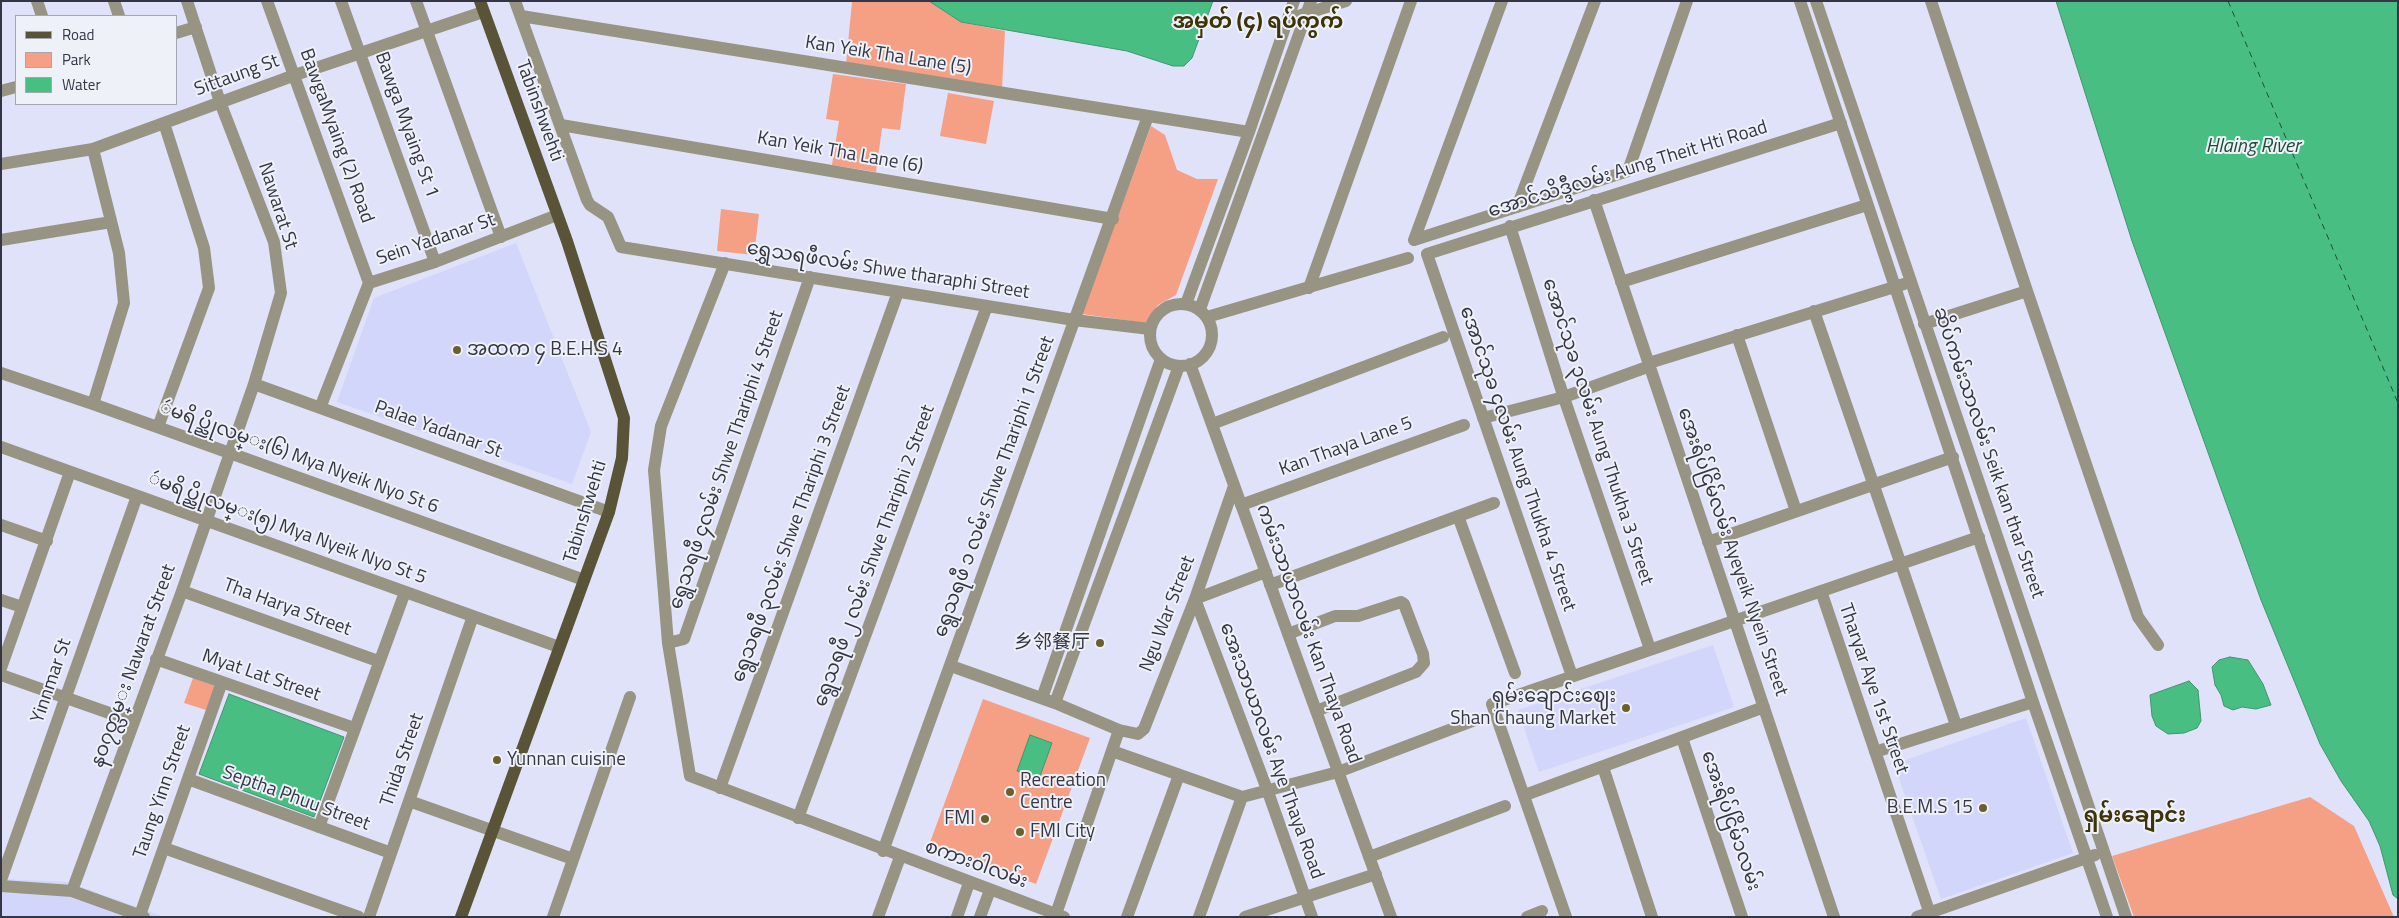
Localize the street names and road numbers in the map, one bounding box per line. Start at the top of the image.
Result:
street label: Kan Yeik Tha Lane (5) [803,32,973,80]
street label: BawgaMyaing (2) Road [294,46,378,226]
street label: Bawga Myaing St 1 [369,49,443,201]
street label: Sittaung St [192,50,282,102]
street label: Tabinshwehti [510,57,568,165]
street label: အောင်သိဒ္ဒီလမ်း Aung Theit Hti Road [1486,117,1770,223]
street label: Kan Yeik Tha Lane (6) [755,127,925,179]
street label: Nawarat St [252,160,302,252]
street label: Sein Yadanar St [374,209,498,271]
street label: ရွှေသရဖီလမ်း Shwe tharaphi Street [745,237,1031,305]
street label: အောင်သုခ ၃လမ်း Aung Thukha 3 Street [1537,276,1657,588]
street label: အောင်သုခ ၄လမ်း Aung Thukha 4 Street [1454,304,1580,614]
street label: ဆိပ်ကမ်းသာလမ်း Seik kan thar Street [1927,304,2049,602]
street label: ရွေသရဖီ ၄လမ်း Shwe Thariphi 4 Street [665,308,789,612]
street label: ရွေသရဖီ ၁ လမ်း Shwe Thariphi 1 Street [930,333,1060,641]
street label: ရွေသရဖီ ၃လမ်း Shwe Thariphi 3 Street [728,382,856,686]
street label: Palae Yadanar St [371,396,505,464]
street label: ဴမရိပ္ညိုလမ္း(၆) Mya Nyeik Nyo St 6 [156,397,442,519]
street label: ရွေသရဖီ ၂ လမ်း Shwe Thariphi 2 Street [810,402,940,710]
street label: အေးရိပ်ငြိမ်လမ်း Ayeyeik Nyein Street [1672,405,1792,699]
street label: Kan Thaya Lane 5 [1276,412,1416,482]
street label: Tabinshwehti [560,458,612,566]
street label: ဴမရိပ္ညိုလမ္း(၅) Mya Nyeik Nyo St 5 [145,468,429,590]
street label: ကမ်းသာယာလမ်း Kan Thaya Road [1250,501,1366,767]
street label: Ngu War Street [1135,553,1201,675]
street label: နဝ၇တ္လမ္း Nawarat Street [87,561,181,771]
street label: Tha Harya Street [220,574,354,642]
street label: Tharyar Aye 1st Street [1833,601,1913,777]
street label: အေးသာယာလမ်း Aye Thaya Road [1214,620,1328,882]
street label: Yinnmar St [27,636,77,726]
street label: Myat Lat Street [199,645,323,707]
street label: Thida Street [376,710,430,810]
street label: Taung Yinn Street [129,722,197,862]
street label: အေးရိပ်ငြိမ်၁လမ်း [1695,748,1765,894]
street label: Septha Phuu Street [219,762,373,836]
street label: စကား၀ါလမ်း [922,836,1030,894]

